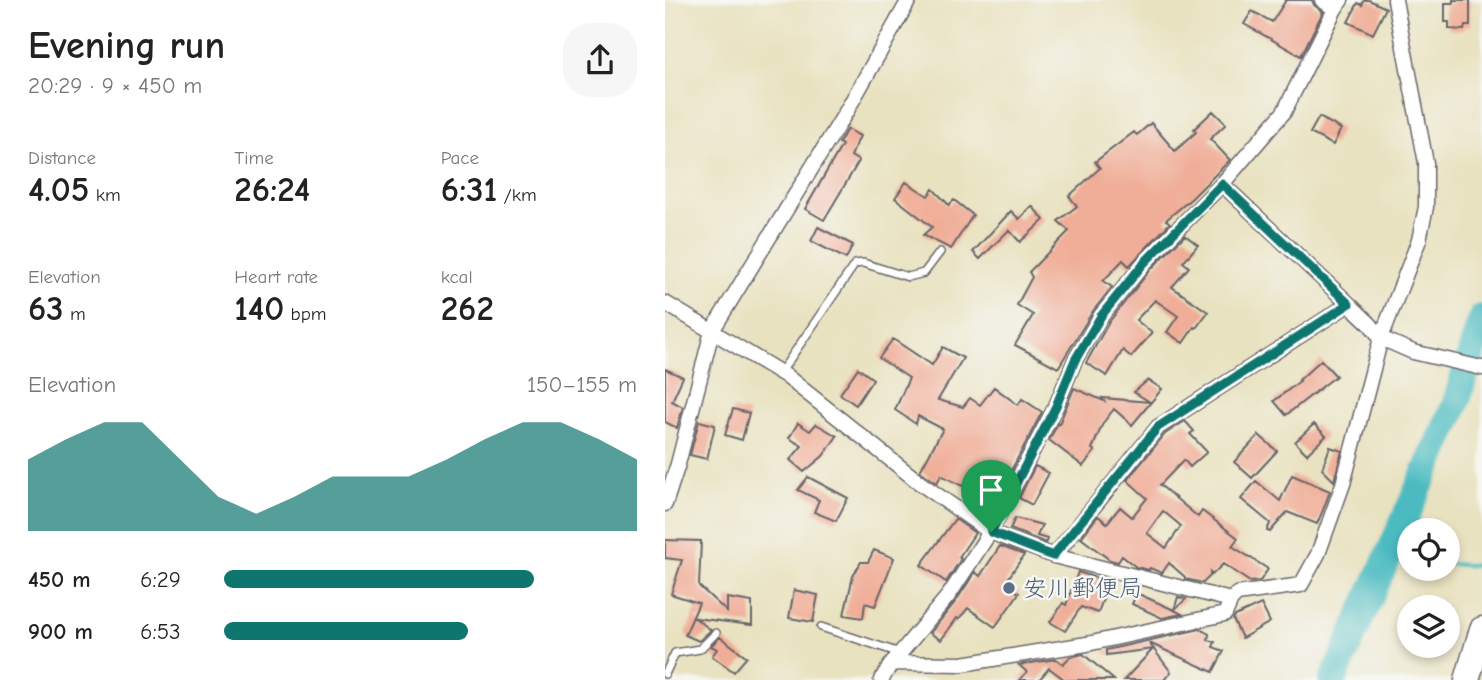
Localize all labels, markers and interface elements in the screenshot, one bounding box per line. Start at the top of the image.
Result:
button: share [563,23,637,97]
text: Evening run [28,24,225,68]
text: 20:29 · 9 × 450 m [28,72,202,99]
text: Distance [28,147,96,169]
text: Time [234,147,274,169]
text: Pace [441,147,479,169]
text: 4.05 [28,169,89,210]
text: 26:24 [234,169,310,210]
text: 6:31 [441,169,497,210]
text: km [89,184,121,206]
text: /km [497,184,537,206]
text: Elevation [28,266,101,288]
text: Heart rate [234,266,318,288]
text: kcal [441,266,473,288]
text: 63 [28,288,64,329]
text: 140 [234,288,284,329]
text: 262 [441,288,494,329]
text: m [64,303,86,325]
text: bpm [284,303,327,325]
text: Elevation [28,371,116,398]
text: 150–155 m [527,371,637,398]
pin [961,460,1021,532]
icon: arrive [972,471,1010,509]
map controls [1397,518,1460,658]
button: locate [1397,518,1460,581]
text: 450 m [28,566,91,593]
text: 6:29 [140,566,181,593]
place label: 安川郵便局 [1023,574,1143,602]
marker: 安川郵便局 [1001,580,1017,596]
button: layers [1397,595,1460,658]
text: 900 m [28,618,93,645]
text: 6:53 [140,618,181,645]

